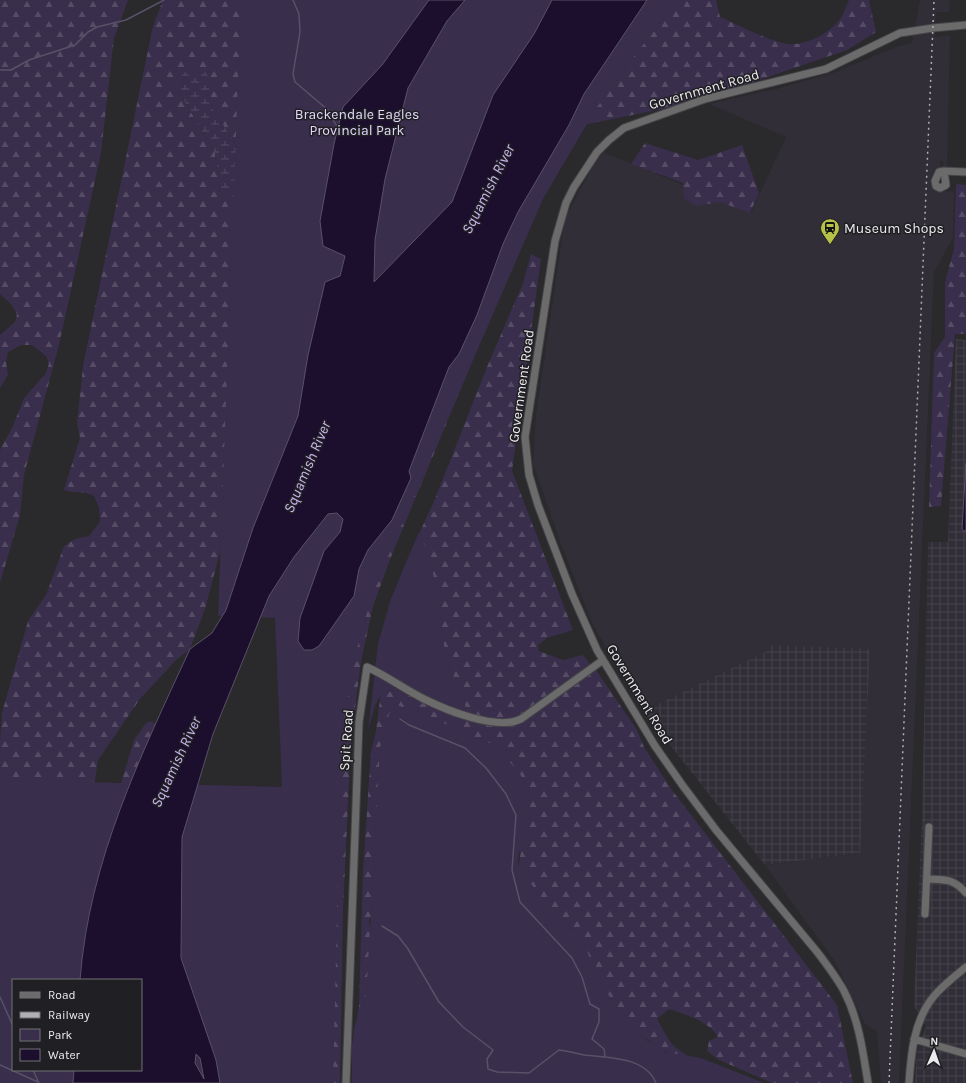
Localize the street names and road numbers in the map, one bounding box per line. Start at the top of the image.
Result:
street label: Government Road [647,66,761,113]
street label: Government Road [505,328,538,444]
street label: Government Road [603,641,676,747]
street label: Spit Road [336,709,357,771]

